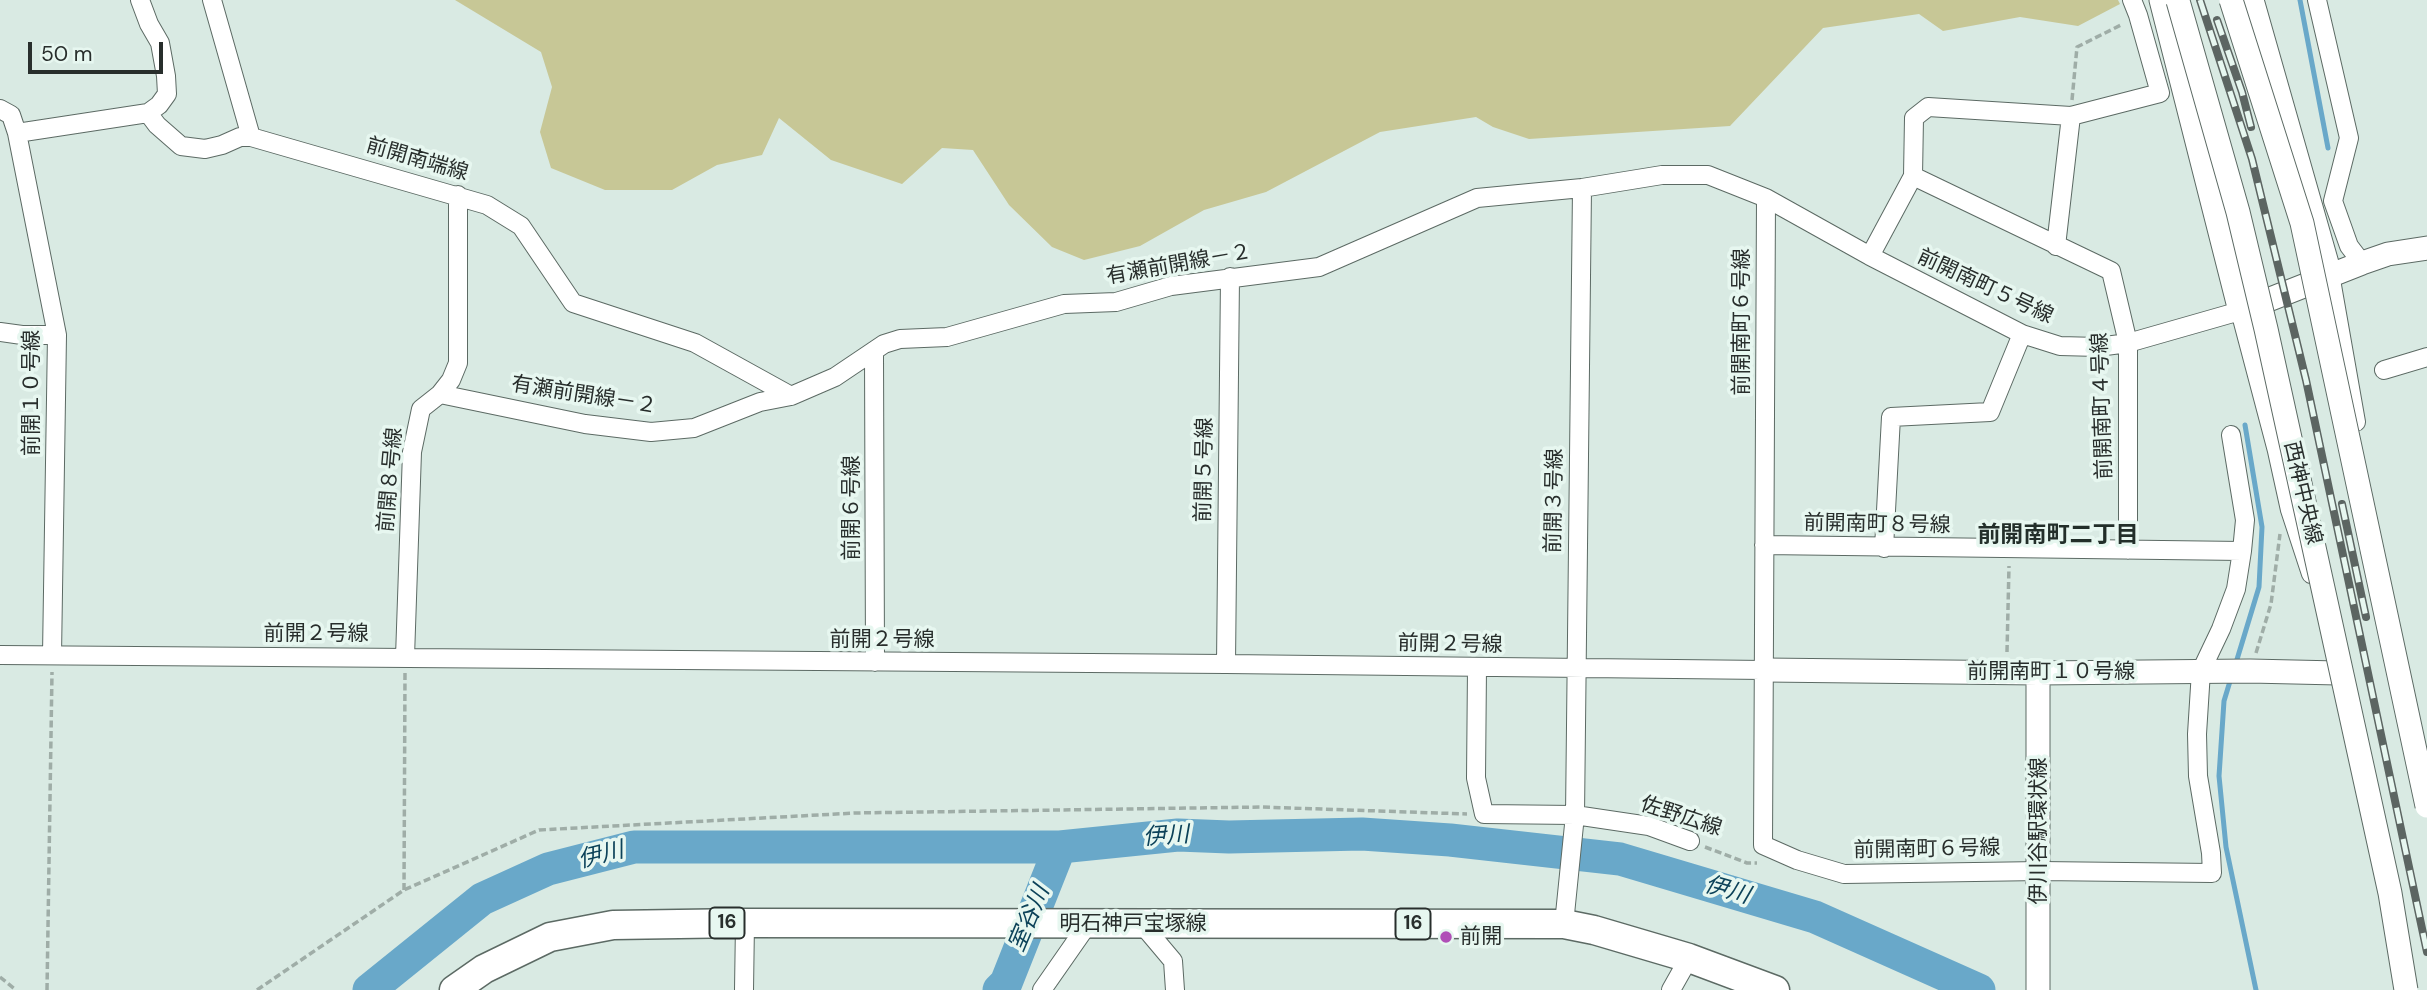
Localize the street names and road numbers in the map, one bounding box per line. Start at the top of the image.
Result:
street label: 前開南端線 [363,133,471,187]
street label: 有瀬前開線－２ [1104,240,1254,290]
street label: 前開南町５号線 [1913,245,2057,329]
street label: 前開南町６号線 [1729,249,1755,395]
street label: 前開１０号線 [19,330,45,456]
street label: 前開南町４号線 [2088,332,2118,480]
street label: 有瀬前開線－２ [509,372,659,420]
street label: 前開５号線 [1191,417,1219,523]
street label: 前開８号線 [374,427,408,533]
street label: 西神中央線 [2278,439,2326,547]
street label: 前開３号線 [1541,448,1569,554]
street label: 前開６号線 [839,456,865,560]
street label: 前開南町８号線 [1803,511,1951,539]
street label: 前開２号線 [264,621,368,647]
street label: 前開２号線 [830,627,934,653]
street label: 前開２号線 [1397,631,1503,659]
street label: 前開南町１０号線 [1967,659,2135,685]
street label: 伊川谷駅環状線 [2026,758,2052,904]
street label: 佐野広線 [1637,792,1725,842]
street label: 前開南町６号線 [1853,836,2001,864]
road number: 16 [710,908,744,939]
road number: 16 [1396,908,1430,940]
street label: 明石神戸宝塚線 [1060,911,1206,937]

